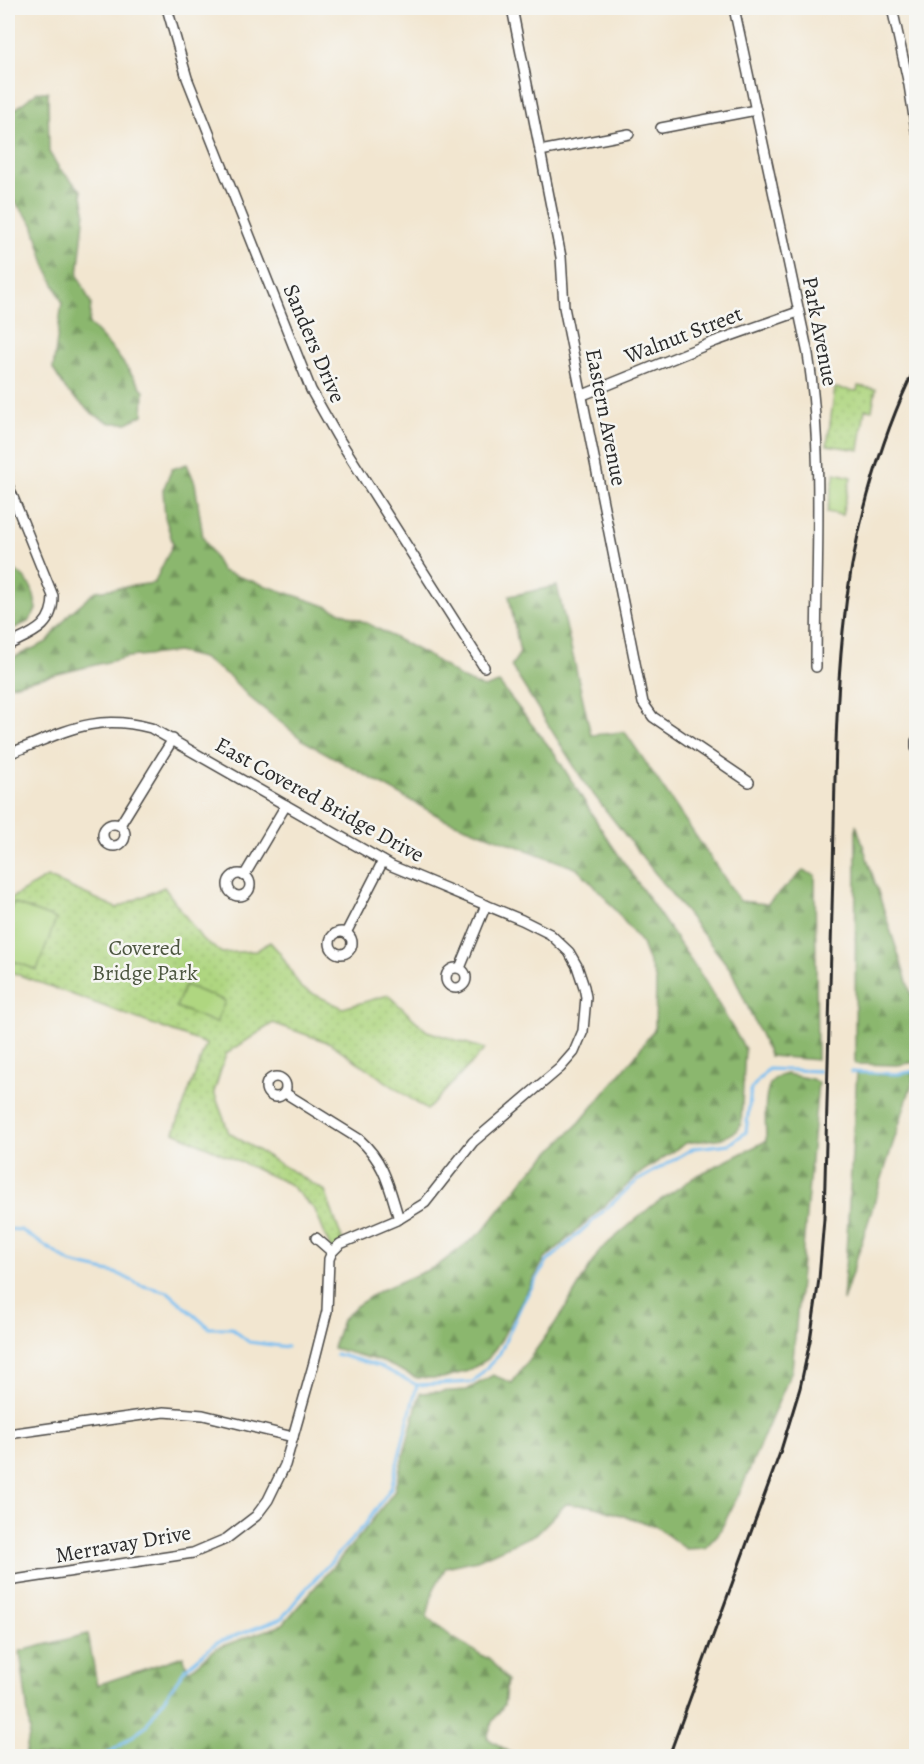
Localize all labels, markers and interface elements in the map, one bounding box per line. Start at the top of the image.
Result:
street label: Park Avenue [795,274,845,389]
street label: Sanders Drive [276,279,353,407]
street label: Walnut Street [619,299,747,372]
street label: Eastern Avenue [578,346,634,488]
street label: East Covered Bridge Drive [210,730,429,870]
park label: Covered Bridge Park [92,933,198,988]
street label: Merravay Drive [53,1517,193,1571]

